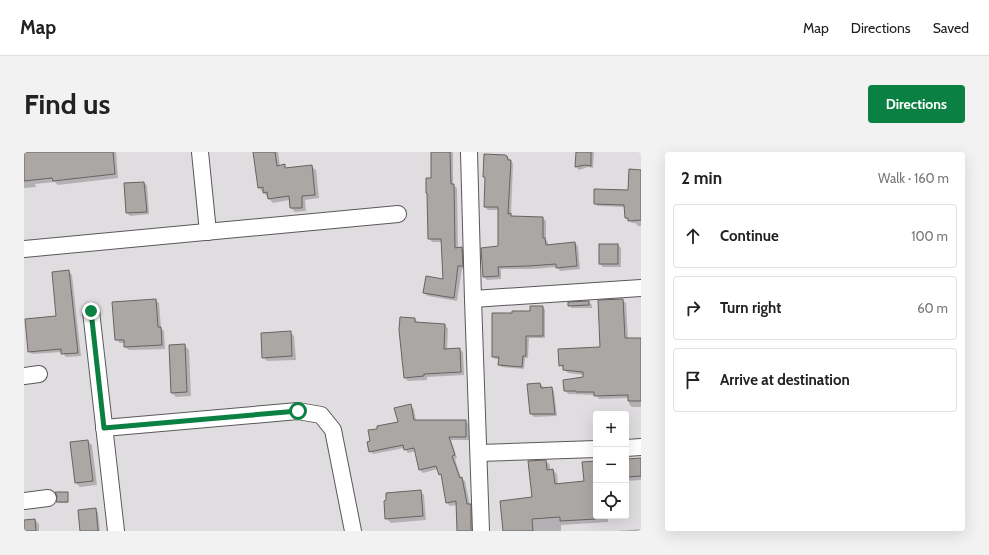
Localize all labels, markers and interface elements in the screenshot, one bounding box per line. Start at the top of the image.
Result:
text: Map [20,16,56,39]
text: Map [803,19,829,37]
text: Directions [851,19,911,37]
text: Saved [933,19,969,37]
button: Directions [868,85,965,123]
text: Find us [24,87,110,121]
text: 2 min [681,168,722,188]
text: Walk · 160 m [878,170,949,186]
icon: ahead [682,225,704,247]
text: Continue [720,227,779,245]
text: 100 m [911,228,948,244]
icon: right [682,297,704,319]
text: Turn right [720,299,781,317]
text: 60 m [917,300,948,316]
route end [82,302,100,320]
icon: arrive [682,369,704,391]
text: Arrive at destination [720,371,850,389]
route start [289,402,307,420]
map controls [593,411,629,519]
button: + [593,411,629,447]
button: − [593,447,629,483]
button: locate [593,483,629,519]

